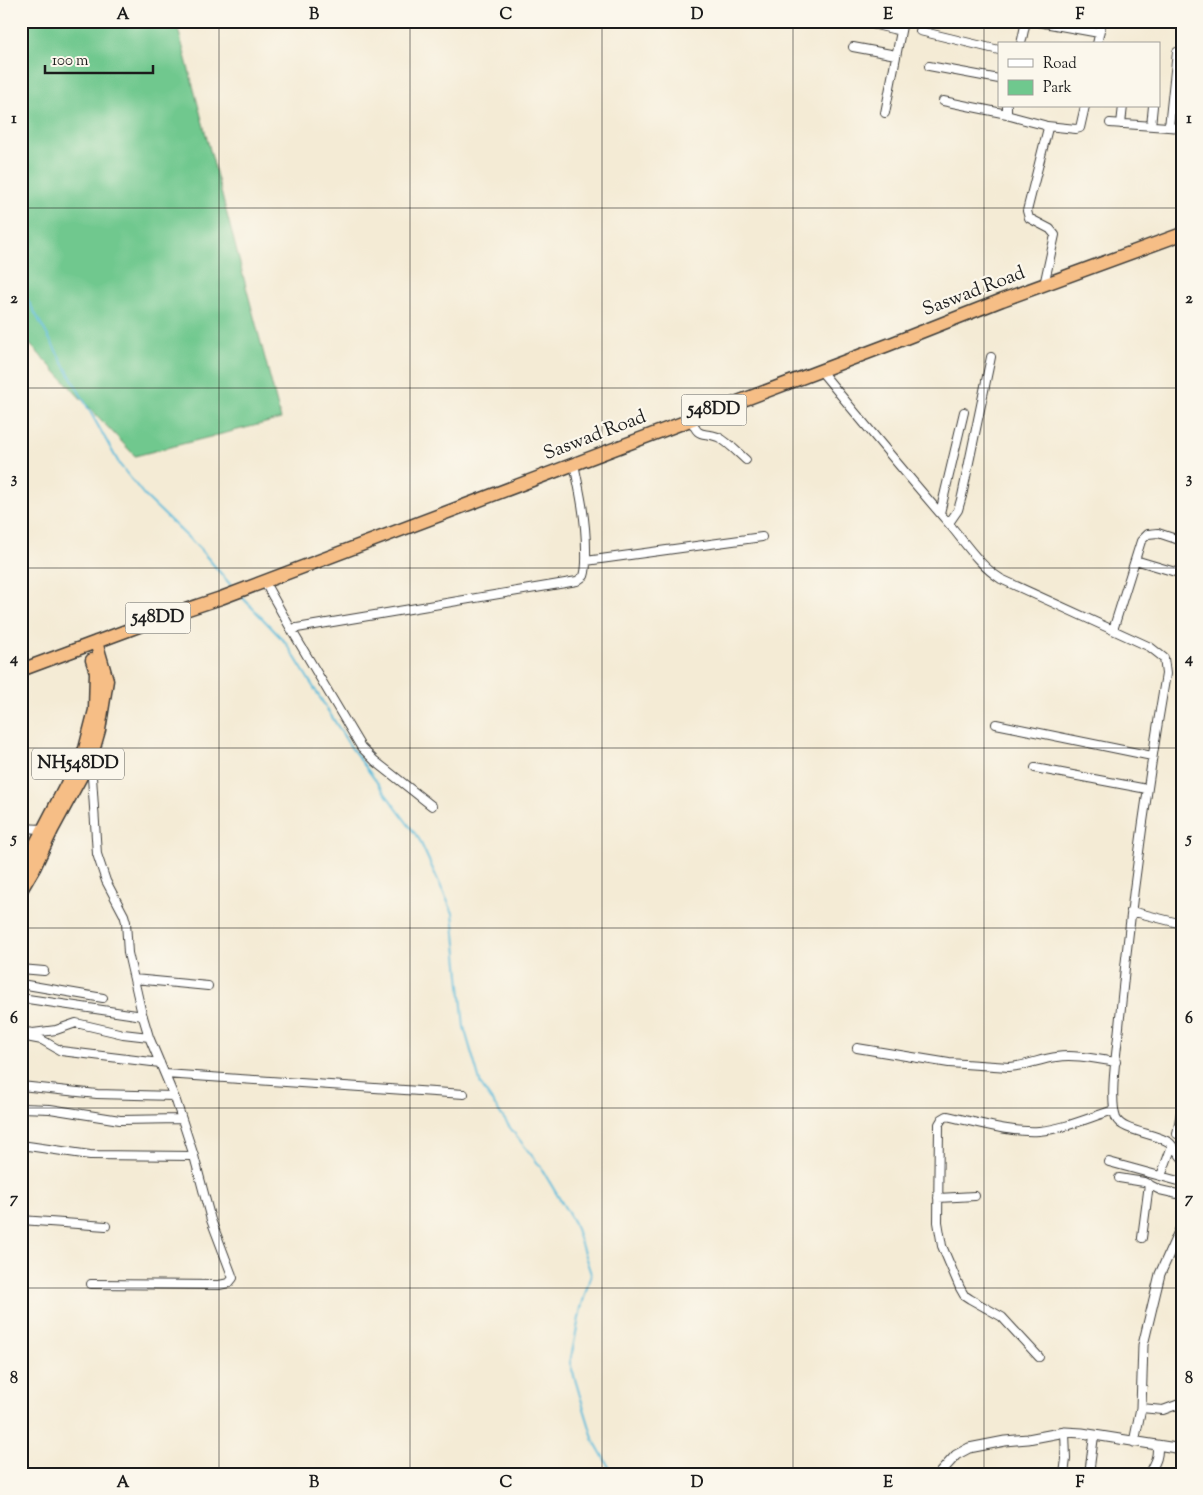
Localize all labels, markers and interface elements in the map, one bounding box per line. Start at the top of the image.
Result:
text: A [117,4,130,27]
text: B [309,4,319,27]
text: C [500,4,513,27]
text: D [691,4,704,27]
text: E [883,4,893,27]
text: F [1076,4,1085,27]
scale bar [45,42,152,74]
legend [998,42,1160,108]
text: 100 m [52,51,89,72]
text: Road [1043,54,1077,75]
text: Park [1043,78,1072,99]
text: 1 [11,108,17,131]
text: 1 [1186,108,1192,131]
street label: Saswad Road [919,260,1029,324]
text: 2 [10,288,18,311]
text: 2 [1185,288,1193,311]
road number: 548DD [682,394,746,426]
street label: Saswad Road [540,404,650,468]
text: 3 [11,468,18,491]
text: 3 [1186,468,1193,491]
road number: 548DD [126,602,190,634]
text: 4 [9,648,18,671]
text: 4 [1184,648,1193,671]
road number: NH548DD [32,749,124,780]
text: 5 [9,828,17,851]
text: 5 [1184,828,1192,851]
text: 6 [10,1008,18,1031]
text: 6 [1185,1008,1193,1031]
text: 7 [10,1188,19,1211]
text: 7 [1185,1188,1194,1211]
text: 8 [10,1368,18,1391]
text: 8 [1185,1368,1193,1391]
text: A [117,1472,130,1495]
text: B [309,1472,319,1495]
text: C [500,1472,513,1495]
text: D [691,1472,704,1495]
text: E [883,1472,893,1495]
text: F [1076,1472,1085,1495]

